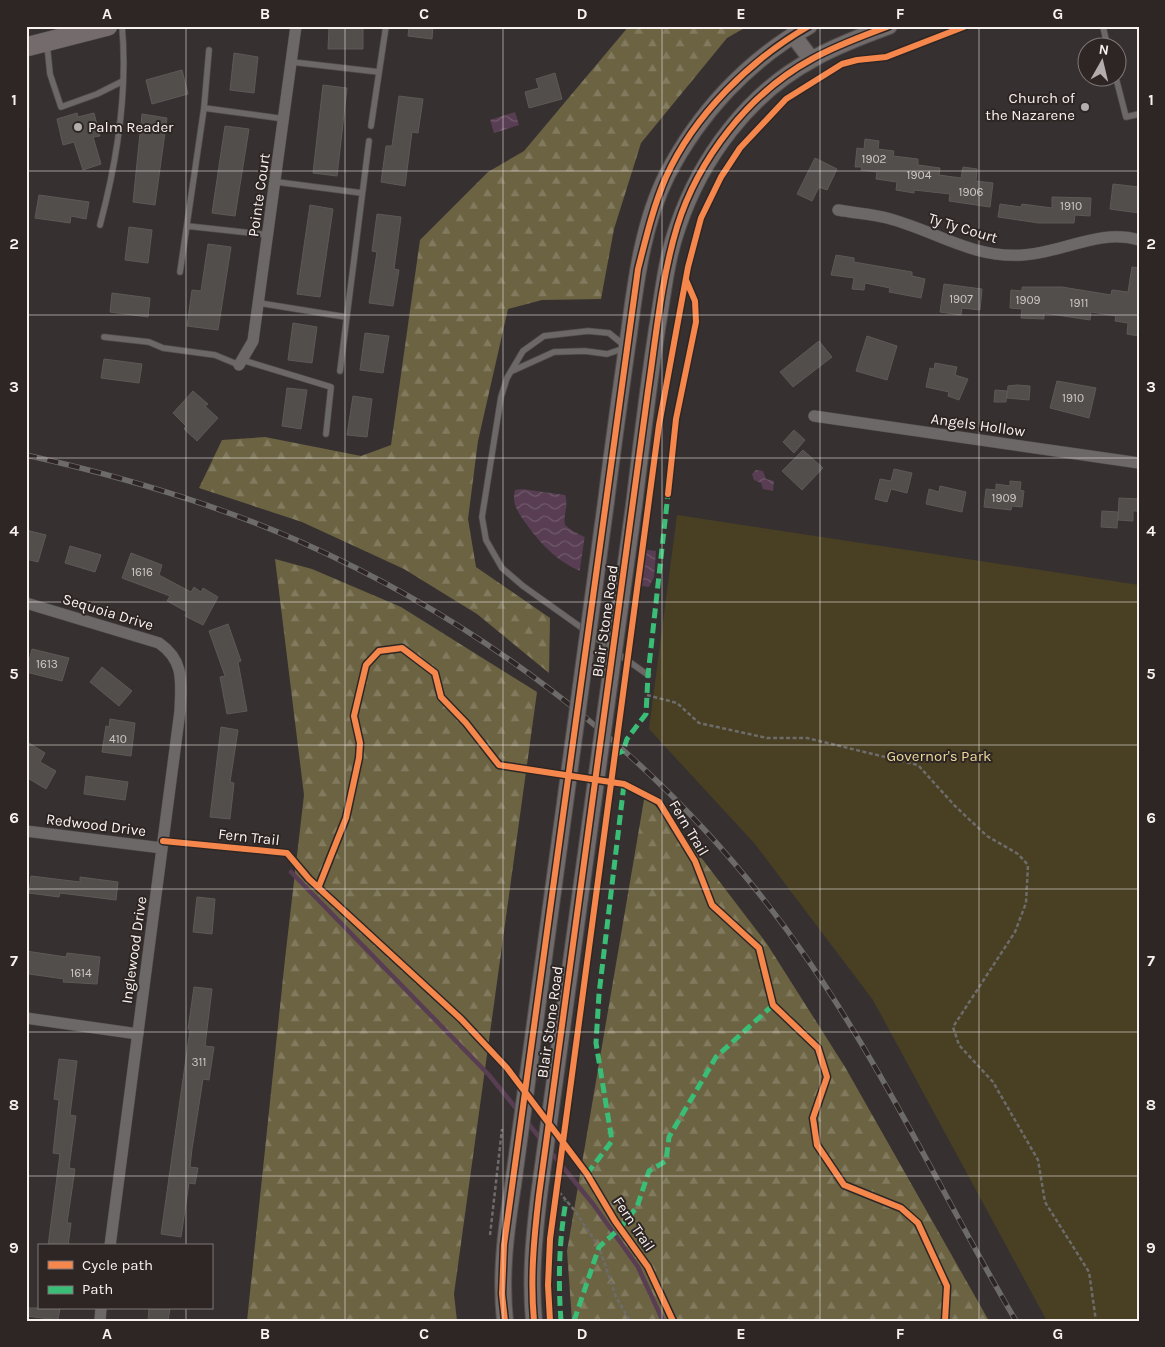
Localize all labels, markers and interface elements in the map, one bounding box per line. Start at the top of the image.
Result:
text: A [102,4,112,23]
text: B [260,4,270,23]
text: C [419,4,429,23]
text: D [577,4,588,23]
text: E [736,4,746,23]
text: F [896,4,905,23]
text: G [1053,4,1063,23]
north arrow [1078,38,1128,88]
text: N [1098,41,1110,59]
place label: Church of the Nazarene [985,89,1076,124]
text: 1 [11,90,17,109]
text: 1 [1148,90,1154,109]
marker: Church of the Nazarene [1079,101,1091,113]
place label: Palm Reader [88,118,174,136]
marker: Palm Reader [72,121,84,133]
street label: Pointe Court [244,152,274,238]
house number: 1902 [861,152,887,166]
house number: 1904 [907,168,932,182]
house number: 1906 [959,185,984,199]
house number: 1910 [1060,199,1082,213]
street label: Ty Ty Court [926,209,1000,247]
text: 2 [9,234,19,253]
text: 2 [1146,234,1156,253]
house number: 1907 [949,292,973,306]
house number: 1909 [1015,293,1041,307]
house number: 1911 [1070,296,1088,310]
text: 3 [9,377,19,396]
text: 3 [1146,377,1156,396]
house number: 1910 [1062,391,1084,405]
street label: Angels Hollow [930,409,1027,441]
house number: 1909 [991,491,1017,505]
text: 4 [9,521,19,540]
text: 4 [1146,521,1156,540]
street label: Blair Stone Road [588,564,622,678]
house number: 1616 [131,565,153,579]
street label: Sequoia Drive [60,590,156,634]
house number: 1613 [36,657,58,671]
text: 5 [9,664,19,683]
text: 5 [1146,664,1156,683]
house number: 410 [109,732,127,746]
park label: Governor's Park [886,747,992,765]
street label: Fern Trail [665,797,713,859]
text: 6 [9,808,19,827]
text: 6 [1146,808,1156,827]
street label: Redwood Drive [45,810,147,840]
street label: Fern Trail [217,825,281,849]
street label: Inglewood Drive [118,895,150,1005]
text: 7 [10,951,18,970]
text: 7 [1147,951,1155,970]
street label: Blair Stone Road [533,965,567,1079]
house number: 1614 [70,966,92,980]
house number: 311 [191,1055,207,1069]
text: 8 [9,1095,19,1114]
text: 8 [1146,1095,1156,1114]
street label: Fern Trail [609,1193,659,1255]
text: 9 [9,1238,19,1257]
text: 9 [1146,1238,1156,1257]
legend [38,1244,212,1310]
text: Cycle path [82,1256,153,1274]
text: Path [82,1280,113,1298]
text: A [102,1324,112,1343]
text: B [260,1324,270,1343]
text: C [419,1324,429,1343]
text: D [577,1324,588,1343]
text: E [736,1324,746,1343]
text: F [896,1324,905,1343]
text: G [1053,1324,1063,1343]

